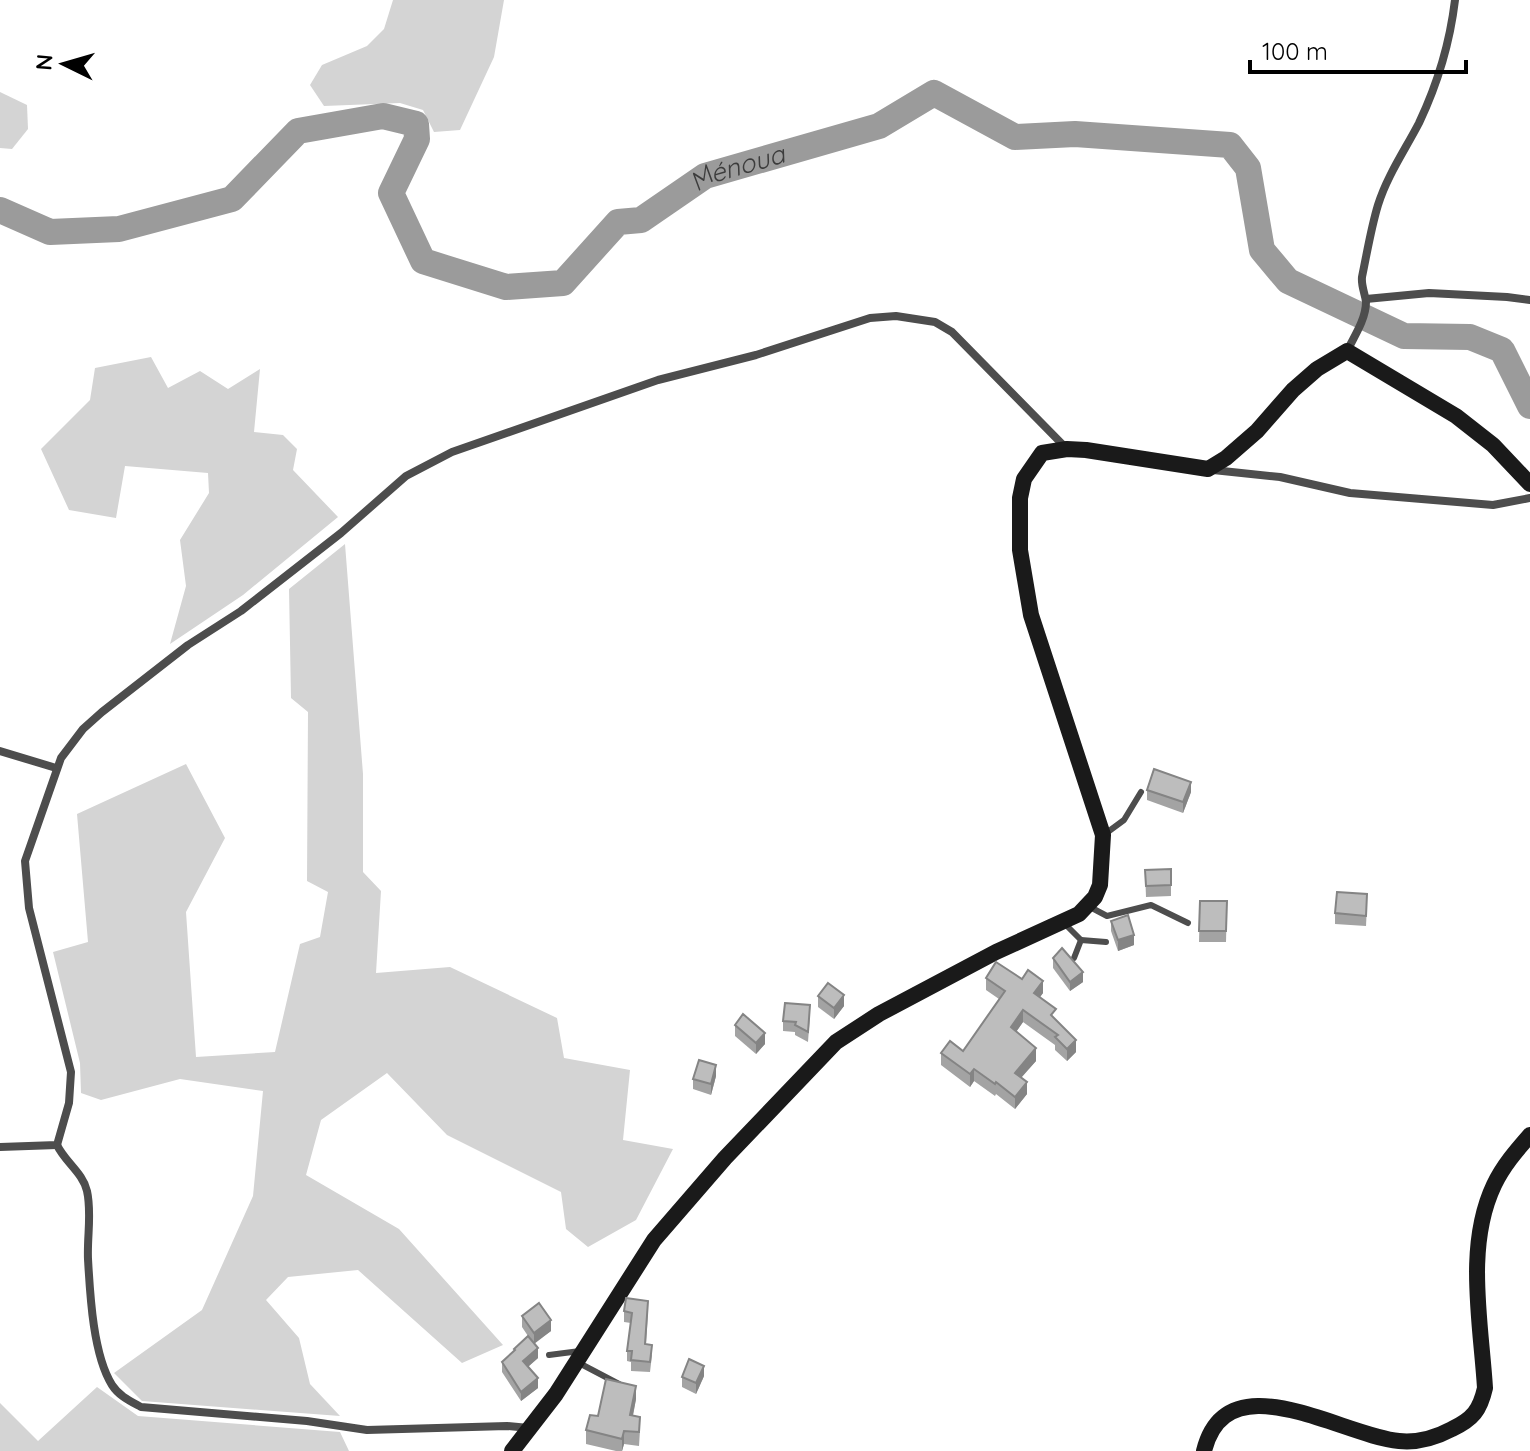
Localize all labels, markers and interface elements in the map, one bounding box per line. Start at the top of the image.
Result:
north arrow [24,24,104,104]
scale bar [1250,24,1466,74]
text: 100 m [1262,36,1328,66]
text: N [29,53,59,72]
water label: Ménoua [683,137,789,198]

